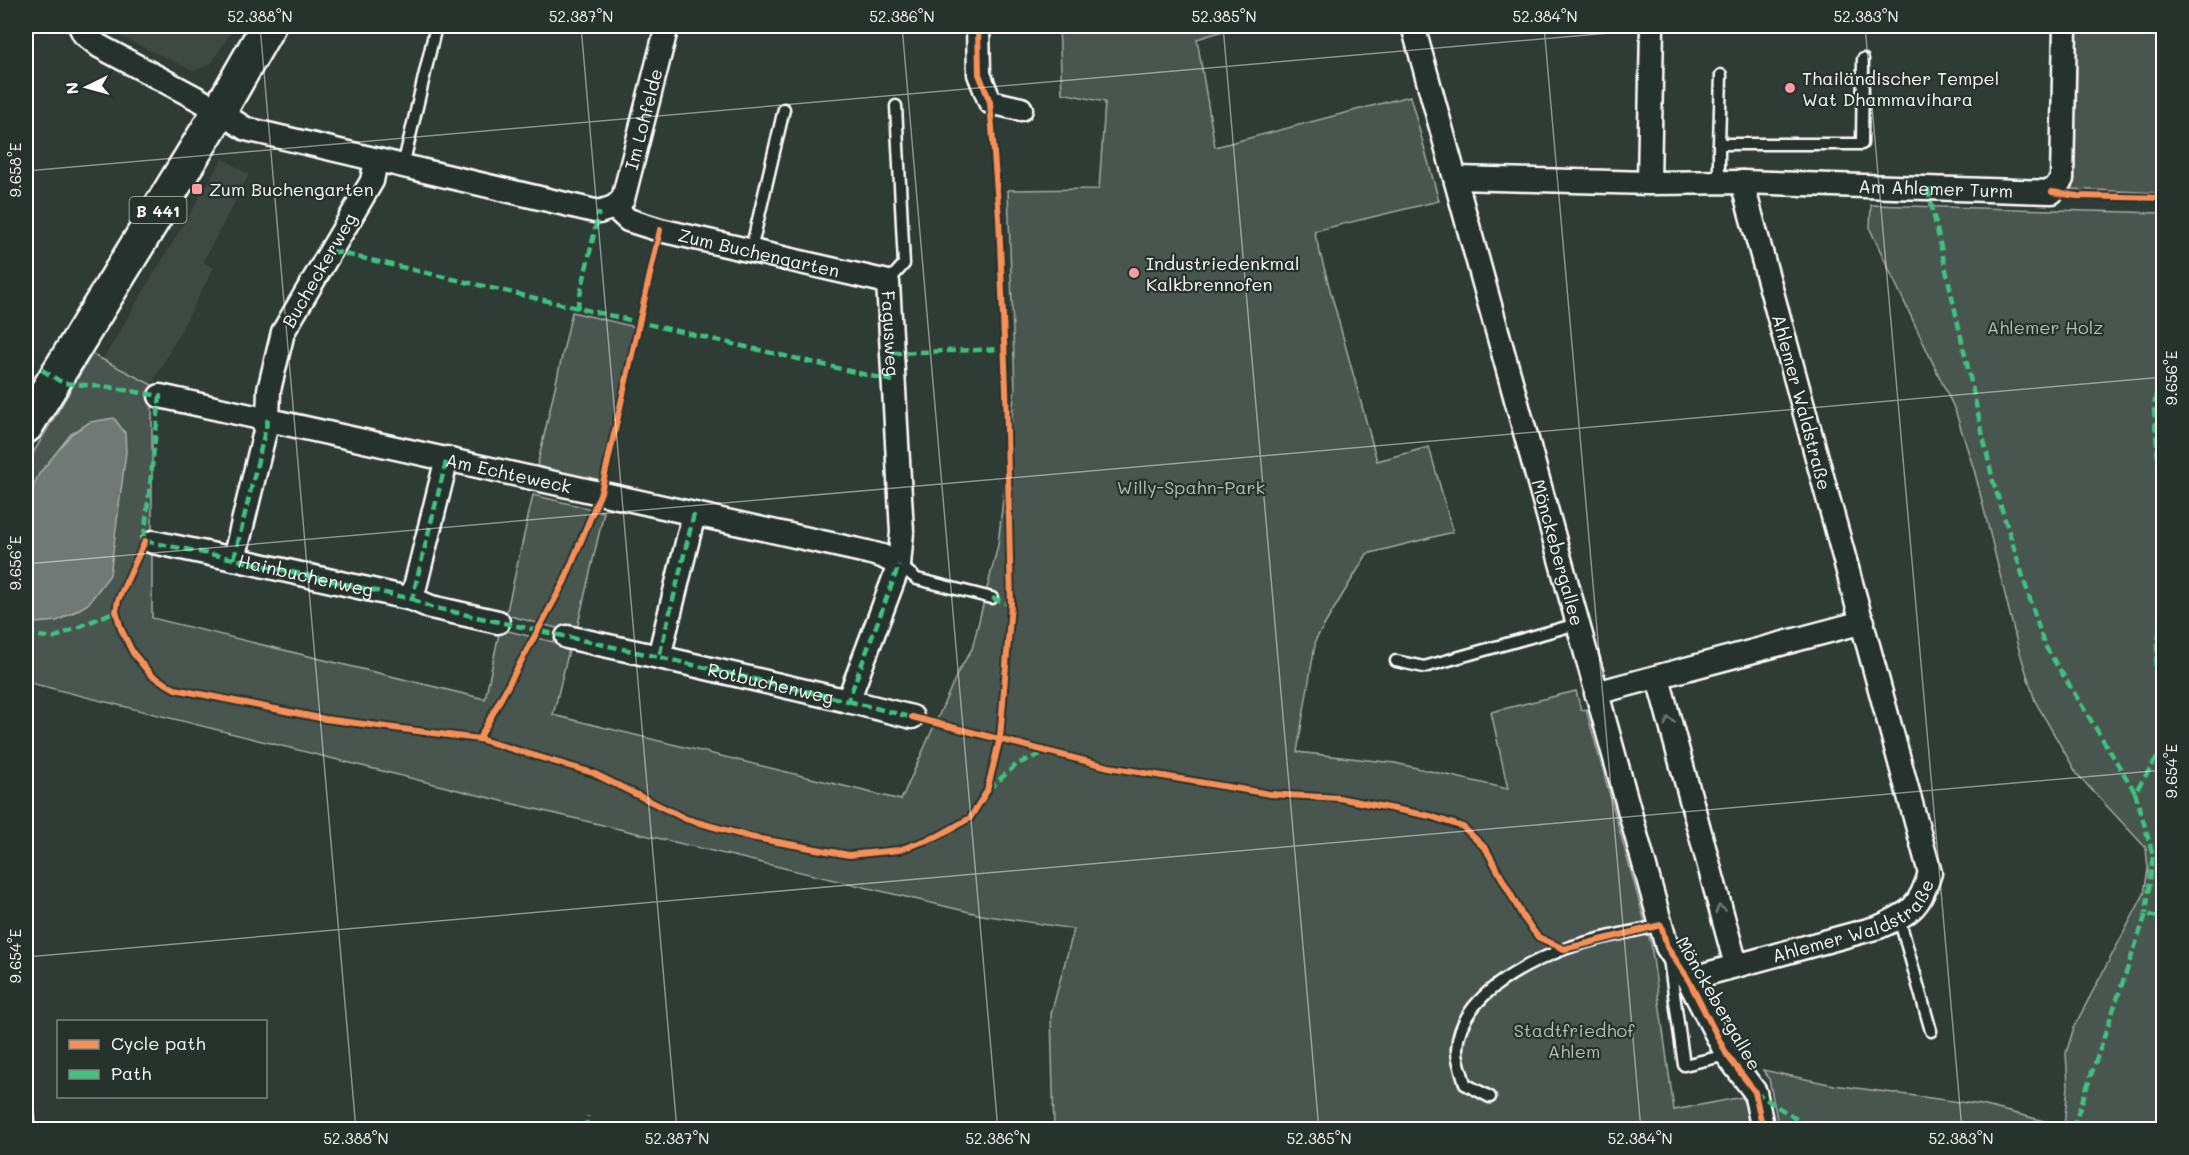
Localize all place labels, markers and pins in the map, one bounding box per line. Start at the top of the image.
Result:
place label: Thailändischer Tempel Wat Dhammavihara [1802,66,1999,111]
marker: Thailändischer Tempel Wat Dhammavihara [1783,81,1797,95]
place label: Zum Buchengarten [209,177,374,201]
marker: Zum Buchengarten [190,182,204,196]
place label: Industriedenkmal Kalkbrennofen [1146,251,1300,296]
marker: Industriedenkmal Kalkbrennofen [1127,266,1141,280]

